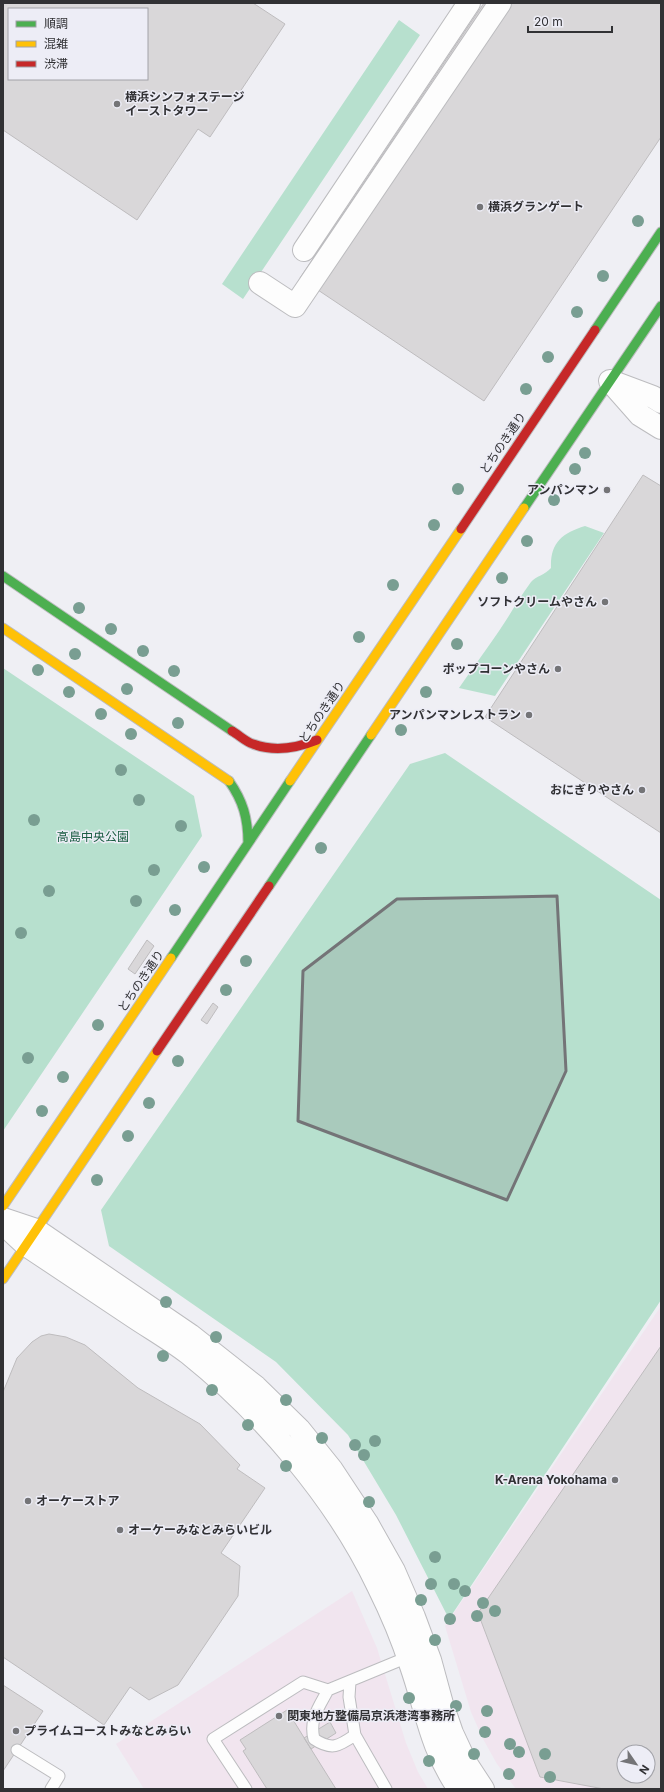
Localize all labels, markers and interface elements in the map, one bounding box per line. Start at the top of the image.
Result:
legend [8,8,148,80]
scale bar [528,8,612,34]
text: 20 m [534,14,563,29]
text: 順調 [44,16,68,31]
text: 混雑 [44,36,68,51]
text: 渋滞 [44,56,68,71]
place label: 横浜シンフォステージ イーストタワー [125,89,244,118]
marker: 横浜シンフォステージ イーストタワー [112,99,122,109]
place label: 横浜グランゲート [488,199,584,214]
marker: 横浜グランゲート [475,202,485,212]
street label: とちのき通り [476,409,529,477]
place label: アンパンマン [527,482,599,497]
marker: アンパンマン [602,485,612,495]
place label: ソフトクリームやさん [477,594,597,609]
marker: ソフトクリームやさん [600,597,610,607]
place label: ポップコーンやさん [443,661,550,676]
marker: ポップコーンやさん [553,664,563,674]
street label: とちのき通り [295,678,348,746]
place label: アンパンマンレストラン [389,707,521,722]
marker: アンパンマンレストラン [524,710,534,720]
place label: おにぎりやさん [550,782,634,797]
marker: おにぎりやさん [637,785,647,795]
park label: 高島中央公園 [57,829,129,844]
street label: とちのき通り [114,947,167,1015]
place label: K-Arena Yokohama [495,1472,607,1487]
marker: K-Arena Yokohama [610,1475,620,1485]
place label: オーケーストア [36,1493,119,1508]
marker: オーケーストア [23,1496,33,1506]
place label: オーケーみなとみらいビル [128,1522,272,1537]
marker: オーケーみなとみらいビル [115,1525,125,1535]
place label: 関東地方整備局京浜港湾事務所 [287,1708,455,1723]
marker: 関東地方整備局京浜港湾事務所 [274,1711,284,1721]
place label: プライムコーストみなとみらい [24,1723,191,1738]
marker: プライムコーストみなとみらい [11,1726,21,1736]
north arrow [616,1744,656,1784]
text: N [636,1762,652,1777]

